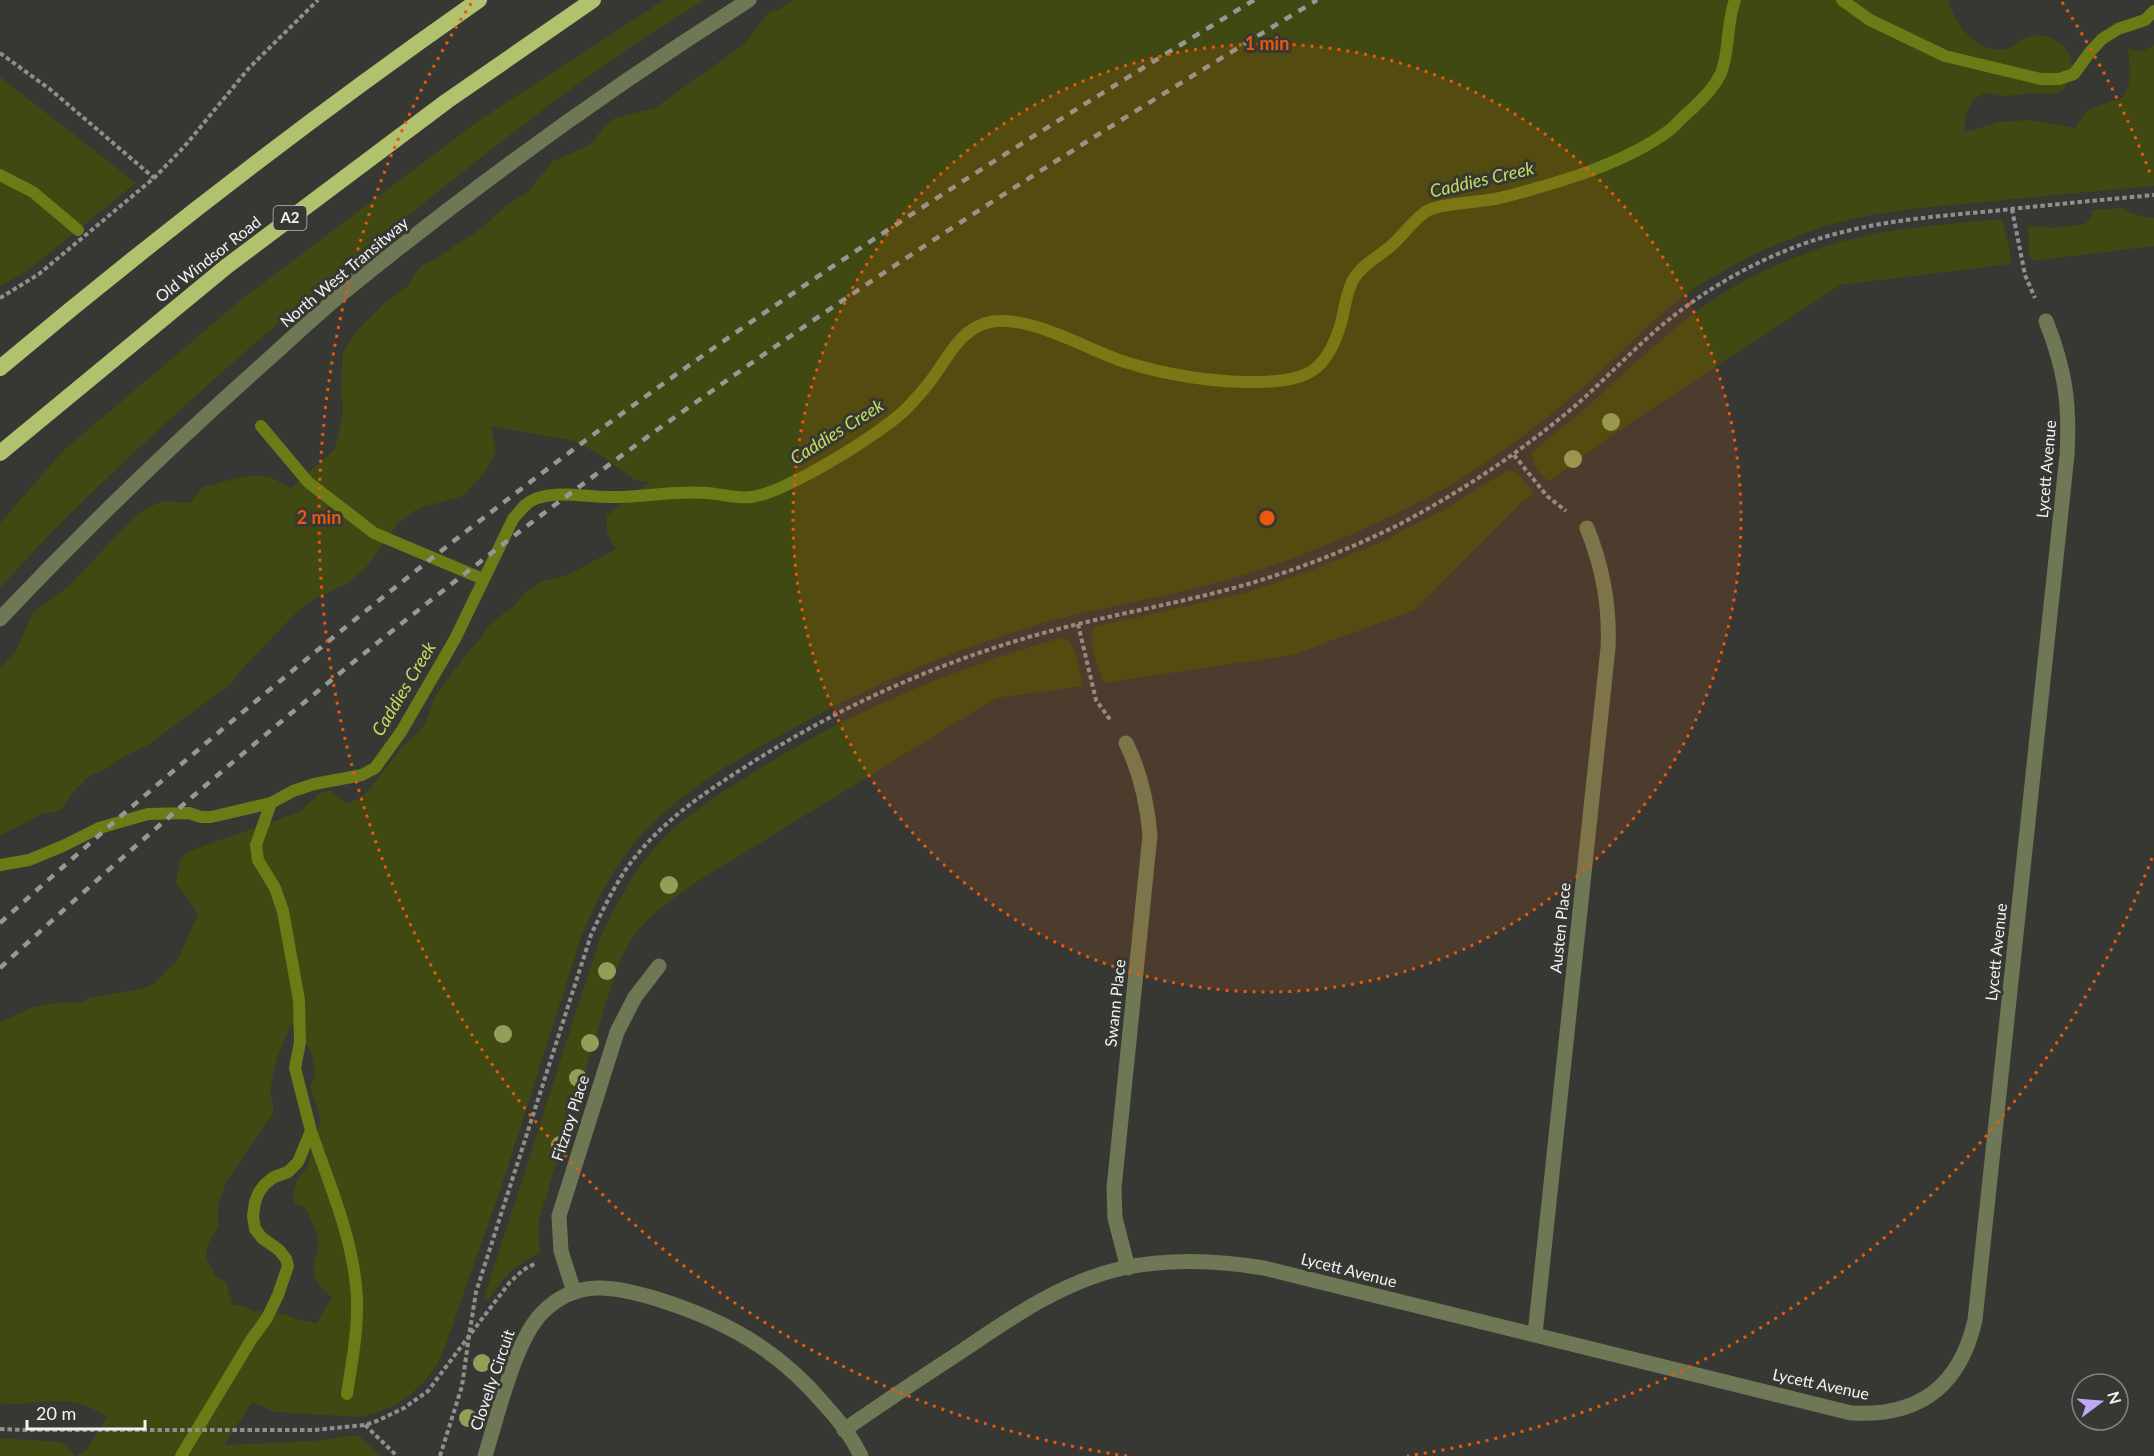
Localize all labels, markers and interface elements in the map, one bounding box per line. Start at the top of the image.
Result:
text: 1 min [1245,32,1289,54]
water label: Caddies Creek [1428,156,1536,202]
road number: A2 [274,206,306,230]
street label: Old Windsor Road [151,212,264,306]
street label: North West Transitway [276,212,412,331]
water label: Caddies Creek [786,393,888,469]
street label: Lycett Avenue [2032,419,2059,519]
text: 2 min [297,506,341,528]
centre of rings [1257,508,1277,528]
water label: Caddies Creek [366,637,440,740]
street label: Austen Place [1545,882,1574,974]
street label: Lycett Avenue [1981,902,2010,1002]
street label: Swann Place [1100,958,1129,1048]
street label: Fitzroy Place [547,1072,592,1163]
street label: Lycett Avenue [1299,1248,1399,1291]
street label: Clovelly Circuit [465,1327,518,1433]
street label: Lycett Avenue [1771,1364,1871,1403]
north arrow [2070,1372,2130,1432]
text: N [2104,1389,2126,1406]
scale bar [27,1393,146,1431]
text: 20 m [36,1402,76,1424]

